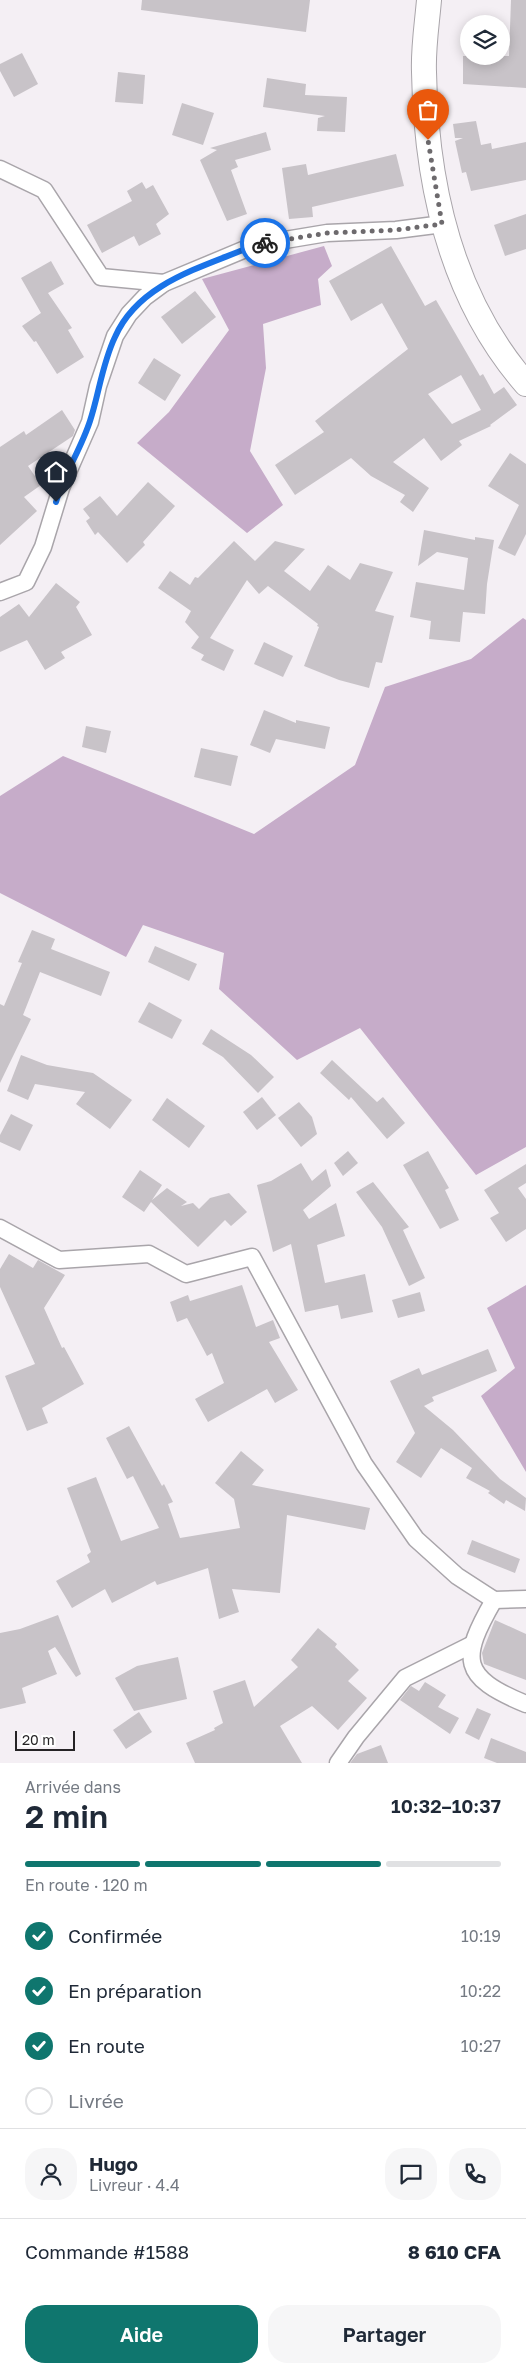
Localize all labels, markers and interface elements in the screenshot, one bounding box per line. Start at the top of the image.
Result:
map controls [460,15,510,65]
button: layers [460,15,510,65]
pin [407,89,449,140]
icon: bag [414,96,442,124]
courier [240,218,290,268]
icon: bike [251,229,279,257]
pin [35,451,77,502]
icon: home [42,458,70,486]
scale bar [15,1728,75,1751]
text: 20 m [22,1731,55,1748]
text: Arrivée dans [25,1777,121,1797]
text: 10:32–10:37 [391,1794,501,1817]
text: 2 min [25,1797,108,1835]
text: En route · 120 m [25,1875,148,1895]
icon: check [25,1922,53,1950]
text: Confirmée [68,1924,162,1947]
text: 10:19 [461,1926,501,1946]
icon: check [25,1977,53,2005]
text: En préparation [68,1979,202,2002]
text: 10:22 [460,1981,501,2001]
icon: check [25,2032,53,2060]
text: En route [68,2034,145,2057]
text: 10:27 [461,2036,501,2056]
text: Livrée [68,2089,124,2112]
button: person [25,2148,77,2200]
button: chat [385,2148,437,2200]
button: phone [449,2148,501,2200]
text: Hugo [89,2152,138,2175]
text: Livreur · 4.4 [89,2175,180,2195]
text: Commande #1588 [25,2240,189,2263]
text: 8 610 CFA [408,2240,501,2263]
button: Aide [25,2305,258,2363]
button: Partager [268,2305,501,2363]

